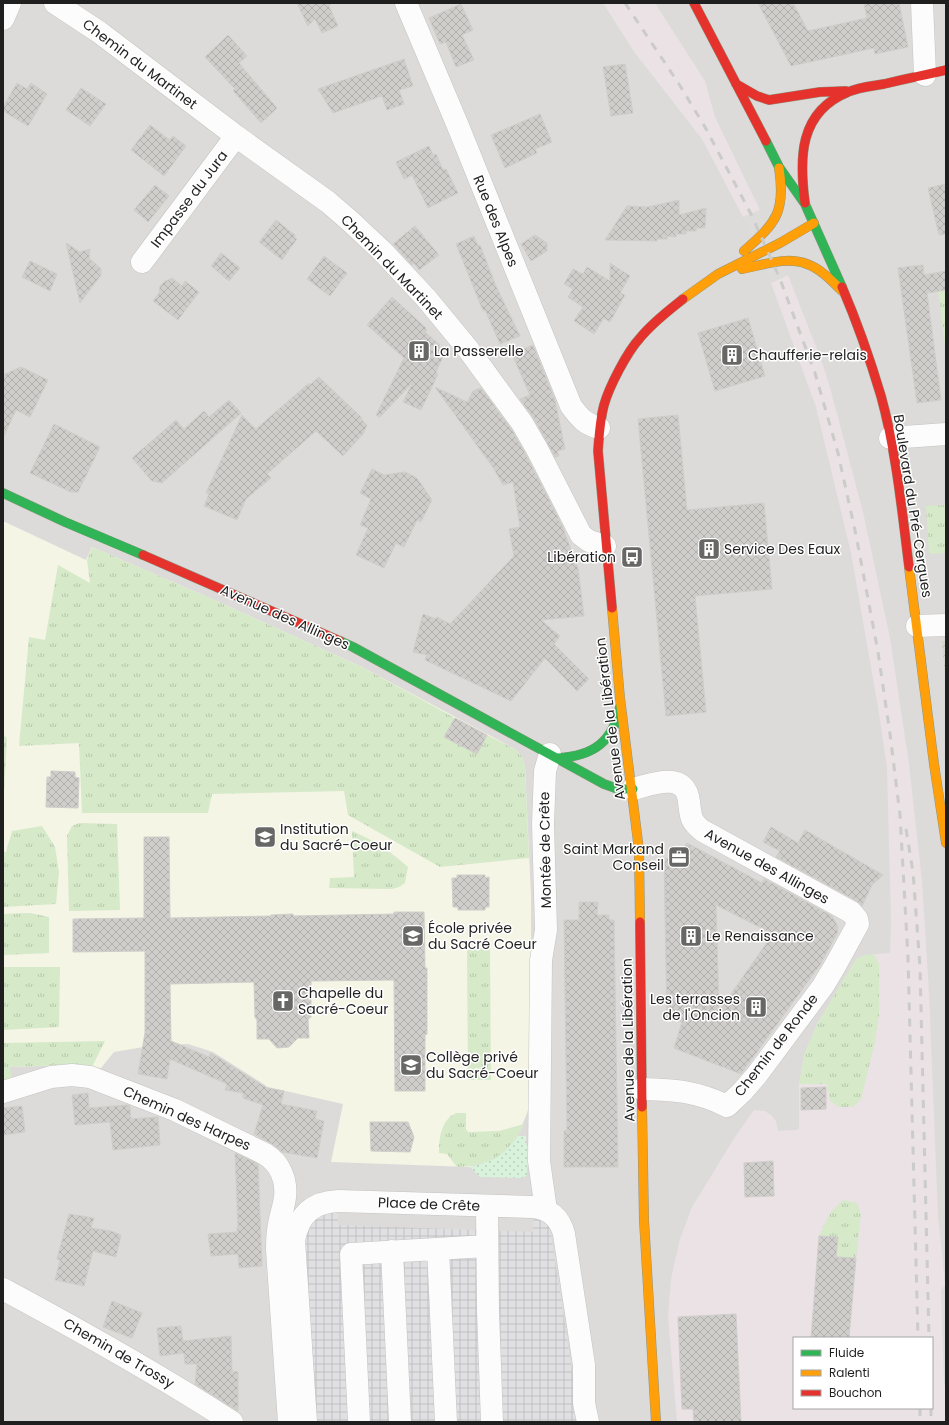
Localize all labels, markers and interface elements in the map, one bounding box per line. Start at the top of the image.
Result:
street label: Chemin du Martinet [78,14,202,114]
street label: Impasse du Jura [146,146,232,252]
street label: Rue des Alpes [468,172,524,270]
street label: Chemin du Martinet [336,210,448,324]
building icon: La Passerelle [406,338,432,364]
place label: La Passerelle [434,341,524,361]
building icon: Chaufferie-relais [719,342,745,368]
place label: Chaufferie-relais [748,345,867,365]
street label: Boulevard du Pré-Cergues [889,413,937,599]
building icon: Service Des Eaux [696,536,722,562]
place label: Service Des Eaux [724,539,841,559]
bus stop icon: Libération [619,544,645,570]
place label: Libération [547,547,616,567]
street label: Avenue des Allinges [217,579,353,655]
street label: Avenue de la Libération [590,637,630,801]
street label: Montée de Crête [534,791,556,908]
place label: Institution du Sacré-Coeur [280,819,393,855]
street label: Avenue des Allinges [701,823,833,909]
school or university icon: Institution du Sacré-Coeur [252,824,278,850]
place label: Saint Markand Conseil [563,839,664,875]
office icon: Saint Markand Conseil [666,844,692,870]
place label: École privée du Sacré Coeur [428,918,537,954]
school or university icon: École privée du Sacré Coeur [400,923,426,949]
building icon: Le Renaissance [678,923,704,949]
place label: Le Renaissance [706,926,814,946]
street label: Avenue de la Libération [617,958,639,1122]
place label: Chapelle du Sacré-Coeur [298,983,388,1019]
church icon: Chapelle du Sacré-Coeur [270,988,296,1014]
place label: Les terrasses de l'Oncion [650,989,740,1025]
street label: Chemin de Ronde [729,989,823,1101]
building icon: Les terrasses de l'Oncion [743,994,769,1020]
place label: Collège privé du Sacré-Coeur [426,1047,539,1083]
school or university icon: Collège privé du Sacré-Coeur [398,1052,424,1078]
street label: Chemin des Harpes [120,1081,254,1155]
street label: Place de Crête [378,1192,481,1216]
street label: Chemin de Trossy [60,1313,178,1393]
legend [793,1337,933,1409]
text: Fluide [829,1344,864,1361]
text: Ralenti [829,1364,870,1381]
text: Bouchon [829,1384,882,1401]

